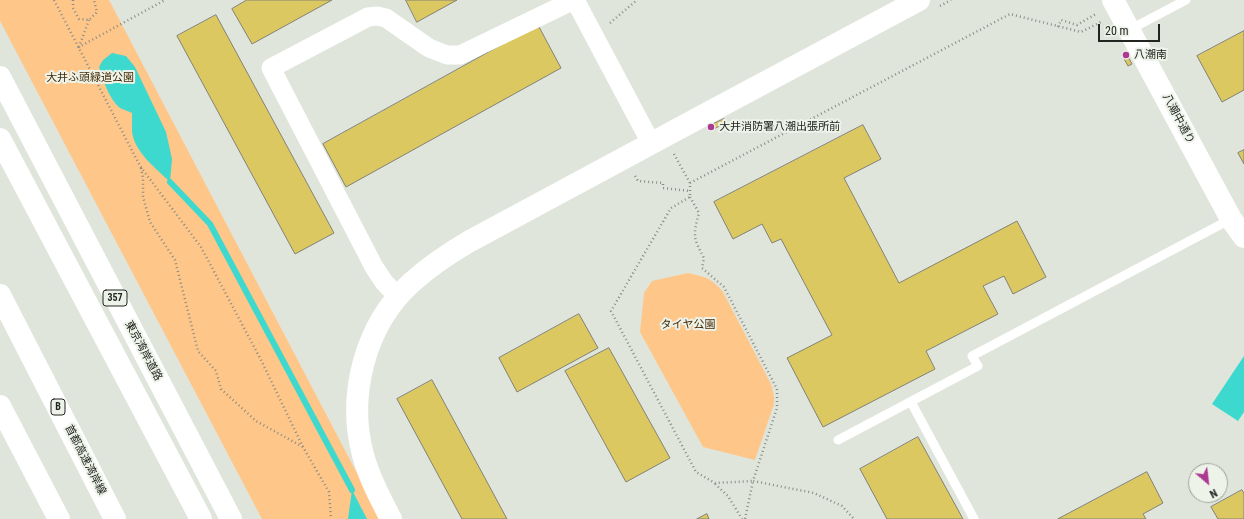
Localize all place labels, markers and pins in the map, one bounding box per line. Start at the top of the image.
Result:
place label: 八潮南 [1134,48,1167,62]
marker: 八潮南 [1121,50,1131,60]
place label: 大井消防署八潮出張所前 [719,120,840,134]
marker: 大井消防署八潮出張所前 [706,122,716,132]

